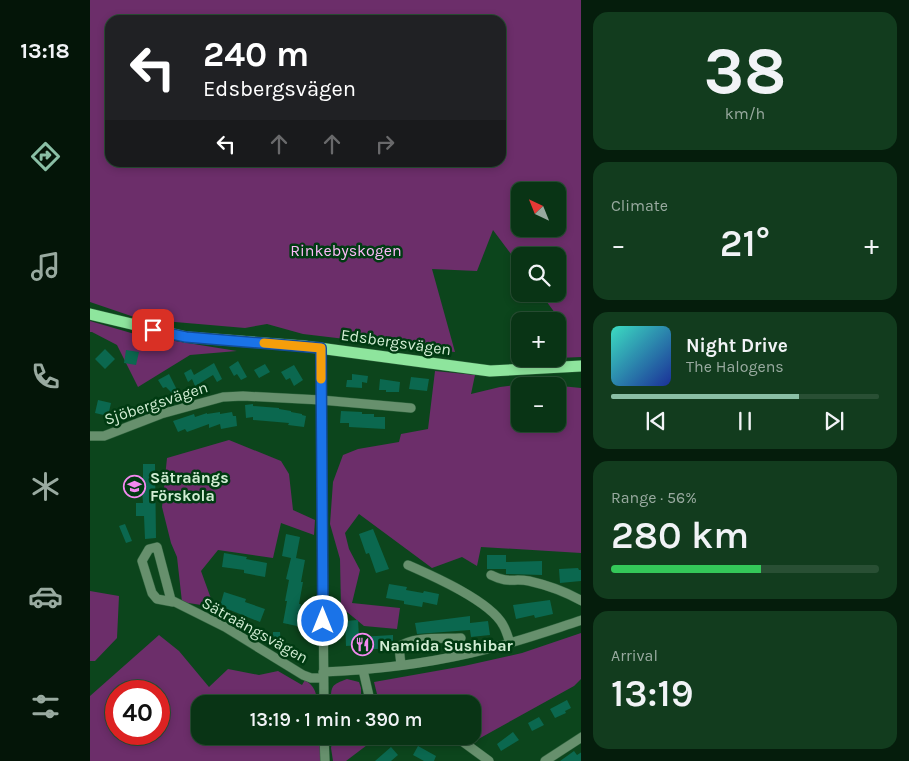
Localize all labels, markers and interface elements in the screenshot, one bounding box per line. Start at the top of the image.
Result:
text: 38 [704,33,786,109]
text: 240 m [203,34,309,75]
icon: left [120,35,185,100]
text: 13:18 [20,38,70,64]
text: Edsbergsvägen [203,76,356,102]
text: km/h [725,104,765,123]
icon: left [212,130,240,158]
icon: ahead [265,130,293,158]
icon: ahead [318,130,346,158]
icon: right [371,130,399,158]
icon: directions [28,139,63,174]
north arrow [511,182,566,238]
map controls [511,182,566,432]
text: Climate [611,196,668,215]
text: 21° [720,221,770,266]
text: − [611,228,626,261]
text: + [864,228,879,261]
park label: Rinkebyskogen [290,241,402,260]
button: search [511,247,566,302]
icon: music [28,249,63,284]
pin [132,309,174,351]
button: + [511,312,566,367]
icon: arrive [139,316,167,344]
street label: Edsbergsvägen [340,325,452,359]
text: Night Drive [686,335,788,357]
text: The Halogens [686,357,784,376]
icon: phone [28,359,63,394]
street label: Sjöbergsvägen [102,377,210,429]
button: − [511,377,566,432]
icon: previous [642,407,670,435]
icon: pause [731,407,759,435]
icon: next [820,407,848,435]
place label: Sätraängs Förskola [150,468,229,505]
icon: climate [28,469,63,504]
school or university icon: Sätraängs Förskola [122,474,146,498]
text: Range · 56% [611,488,697,507]
text: 280 km [611,513,749,558]
icon: car [28,579,63,614]
street label: Sätraängsvägen [198,593,312,667]
position arrow [296,594,348,646]
restaurant icon: Namida Sushibar [351,633,375,657]
place label: Namida Sushibar [379,636,514,655]
text: Arrival [611,646,658,665]
text: 13:19 [611,671,694,716]
speed limit sign: 40 [105,680,170,745]
icon: filters [28,689,63,724]
text: 13:19 · 1 min · 390 m [250,709,422,731]

